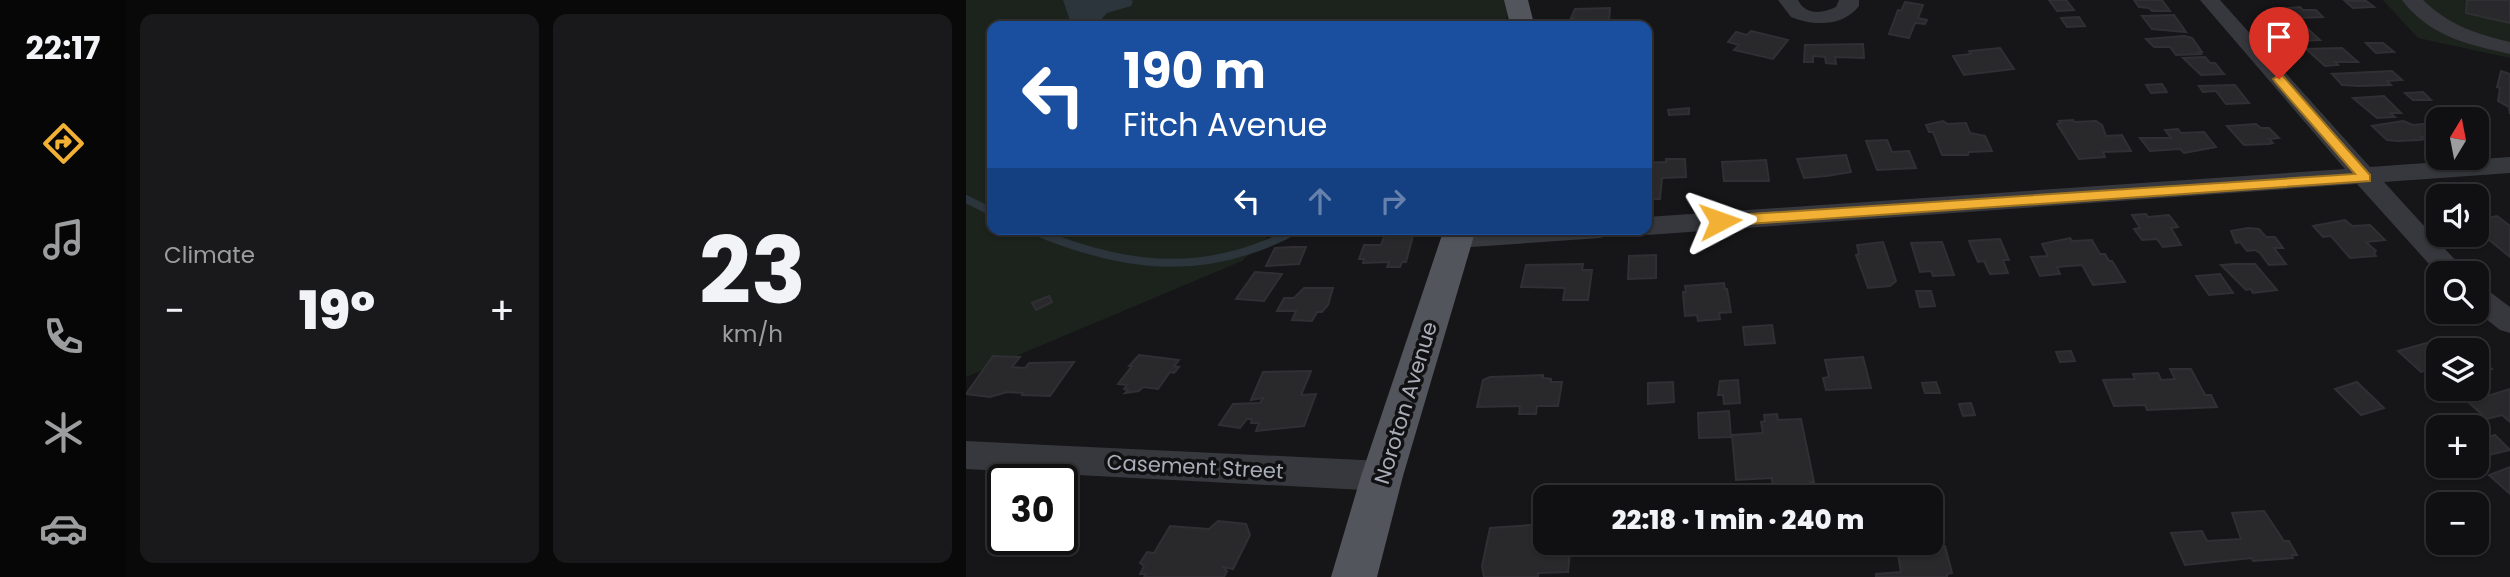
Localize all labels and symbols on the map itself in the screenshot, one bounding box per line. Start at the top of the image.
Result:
pin [2249,7,2309,79]
north arrow [2426,107,2488,170]
position arrow [1683,184,1757,258]
street label: Noroton Avenue [1367,318,1444,488]
street label: Casement Street [1106,447,1284,486]
speed limit sign: 30 [987,464,1078,555]

